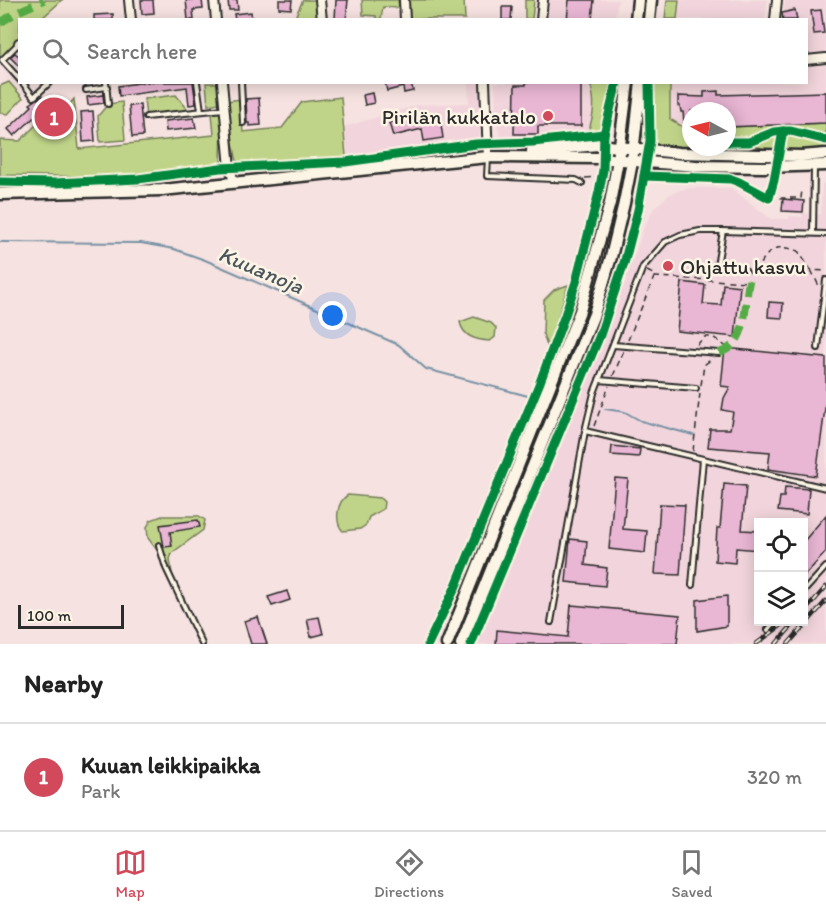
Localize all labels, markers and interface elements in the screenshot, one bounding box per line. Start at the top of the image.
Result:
search box [18,18,808,84]
icon: search [39,35,72,68]
text: Search here [87,38,197,65]
pin: 1 [34,94,74,140]
north arrow [682,102,736,156]
place label: Pirilän kukkatalo [382,104,536,129]
marker: Pirilän kukkatalo [541,109,555,123]
water label: Kuuanoja [215,240,308,300]
place label: Ohjattu kasvu [680,254,807,279]
marker: Ohjattu kasvu [661,259,675,273]
your location [318,301,347,330]
map controls [754,518,808,626]
button: locate [754,518,808,572]
button: layers [754,572,808,626]
scale bar [18,602,124,630]
text: 100 m [27,606,71,625]
text: Nearby [24,667,103,699]
text: Kuuan leikkipaikka [81,752,261,779]
text: 1 [39,765,48,789]
text: 320 m [747,765,802,789]
text: Park [81,779,120,803]
tab: Map [114,846,147,901]
tab: Directions [374,846,444,901]
tab: Saved [672,846,712,901]

